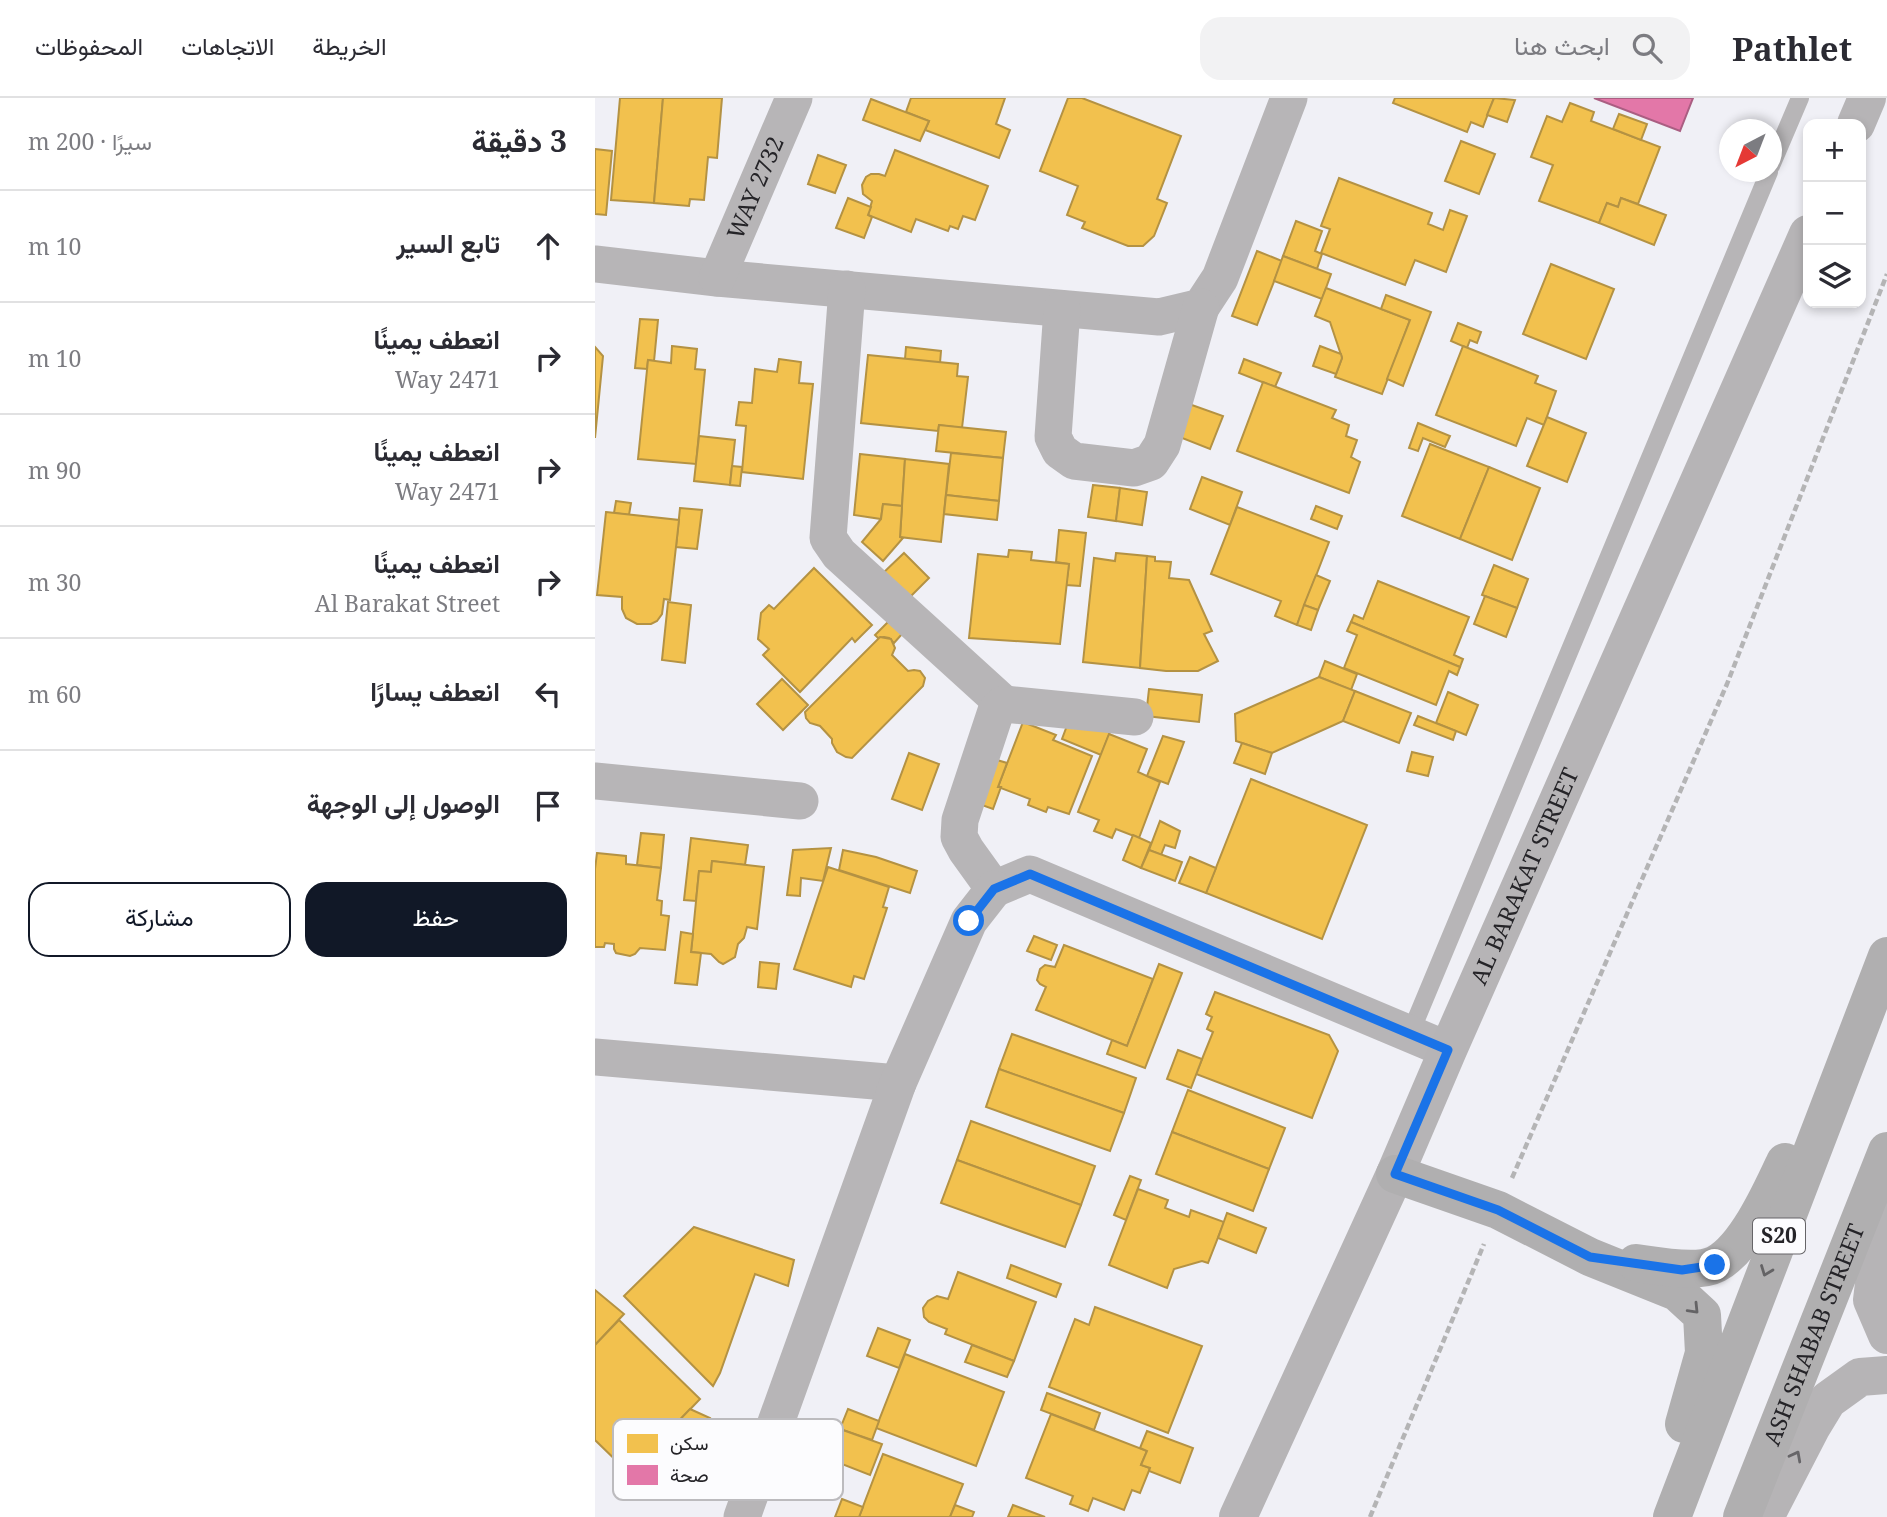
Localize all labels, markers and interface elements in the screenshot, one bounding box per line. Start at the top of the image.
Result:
search box [1200,17,1690,80]
text: Pathlet [1732,26,1852,71]
text: ابحث هنا [1514,27,1610,63]
text: المحفوظات [35,29,143,62]
text: الاتجاهات [181,29,274,62]
text: الخريطة [312,29,387,62]
icon: search [1628,29,1666,67]
north arrow [1719,119,1782,182]
map controls [1803,119,1866,308]
button: + [1803,119,1866,182]
text: 3 دقيقة [472,120,567,161]
text: سيرًا · 200 m [28,125,152,157]
street label: WAY 2732 [719,131,791,244]
button: − [1803,182,1866,245]
text: تابع السير [396,225,500,261]
icon: ahead [529,227,567,265]
text: 10 m [28,230,81,262]
button: layers [1803,245,1866,308]
text: انعطف يمينًا [373,321,500,357]
icon: right [529,339,567,377]
text: 10 m [28,342,81,374]
text: Way 2471 [395,363,500,395]
text: انعطف يمينًا [373,433,500,469]
icon: right [529,451,567,489]
text: 90 m [28,454,81,486]
text: Way 2471 [395,475,500,507]
text: انعطف يمينًا [373,545,500,581]
icon: right [529,563,567,601]
text: 30 m [28,566,81,598]
text: Al Barakat Street [315,587,500,619]
text: انعطف يسارًا [370,673,500,709]
icon: left [529,675,567,713]
text: 60 m [28,678,81,710]
street label: AL BARAKAT STREET [1462,762,1586,989]
text: الوصول إلى الوجهة [307,785,500,821]
icon: arrive [529,787,567,825]
button: مشاركة [28,882,291,957]
button: حفظ [305,882,567,957]
route start [953,905,984,936]
road number: S20 [1753,1218,1805,1254]
street label: ASH SHABAB STREET [1755,1219,1872,1450]
route end [1699,1249,1730,1280]
one-way arrow [1760,1265,1774,1277]
one-way arrow [1685,1300,1698,1313]
legend [613,1419,843,1500]
text: سكن [670,1430,708,1456]
one-way arrow [1787,1451,1801,1463]
text: صحة [670,1462,709,1488]

